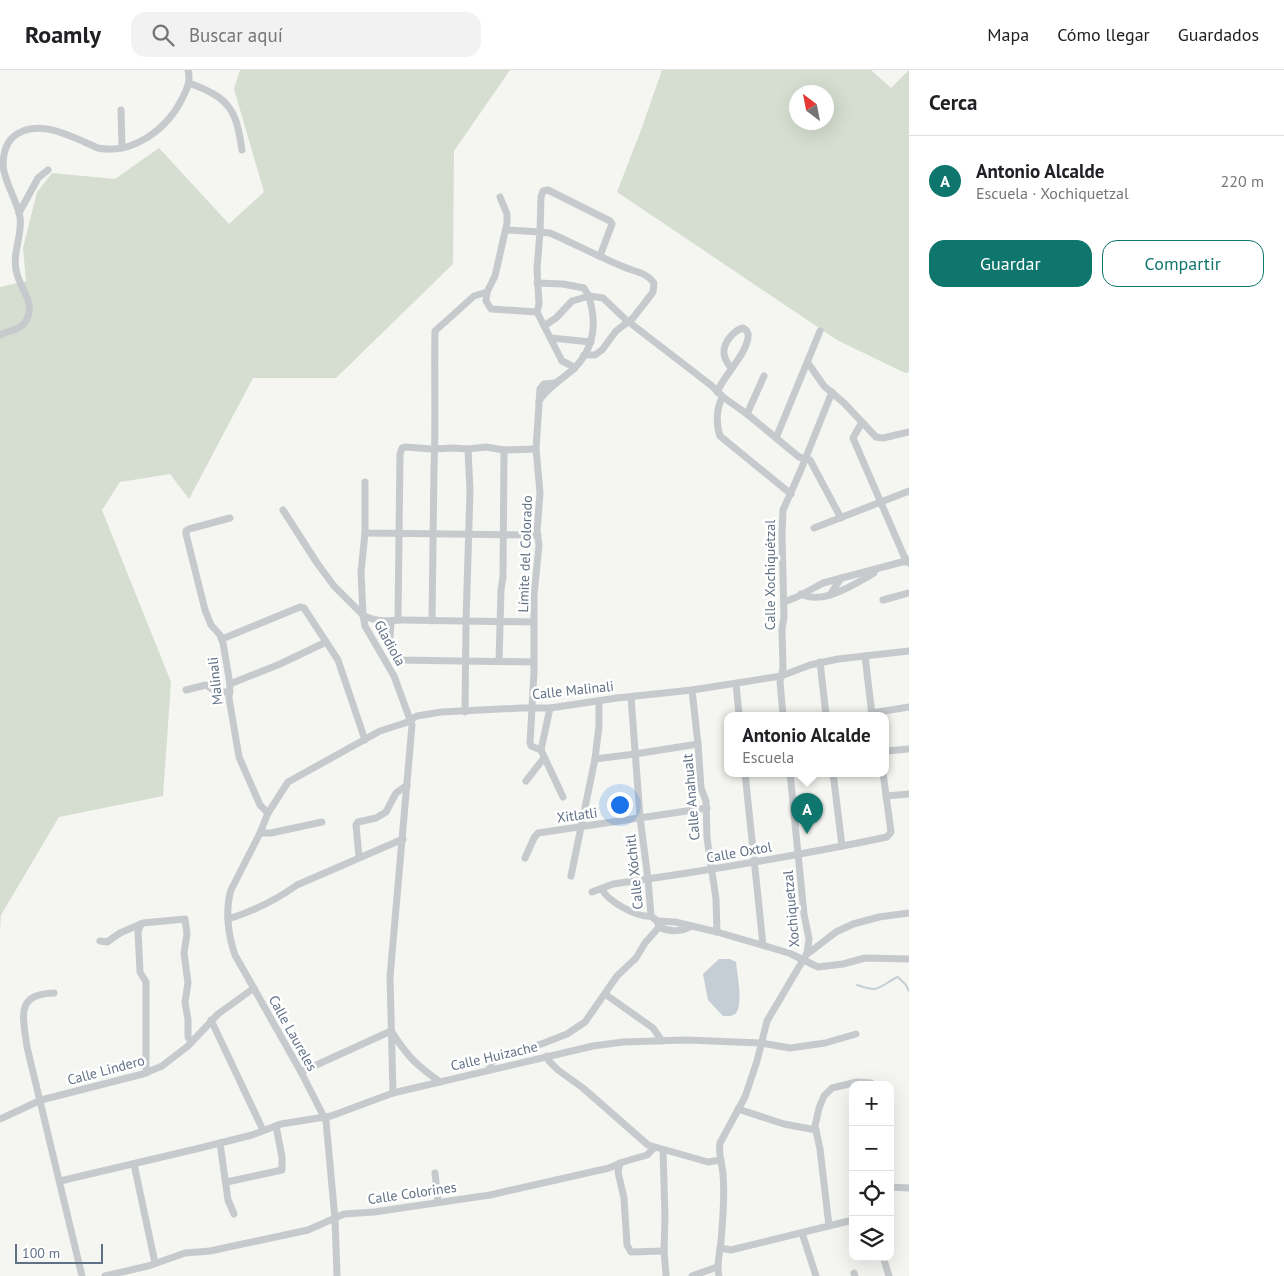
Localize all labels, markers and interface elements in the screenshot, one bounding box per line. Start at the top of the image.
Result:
search box [131,12,481,57]
text: Roamly [25,19,101,50]
icon: search [149,21,177,49]
text: Buscar aquí [189,23,283,47]
text: Mapa [987,23,1029,46]
text: Cómo llegar [1057,23,1150,46]
text: Guardados [1178,23,1259,46]
north arrow [789,85,834,130]
text: Cerca [929,89,978,116]
text: Antonio Alcalde [976,159,1105,183]
text: A [940,171,950,191]
text: 220 m [1221,171,1264,191]
text: Escuela · Xochiquetzal [976,183,1129,203]
button: Guardar [929,240,1092,287]
button: Compartir [1102,240,1264,287]
street label: Límite del Colorado [514,495,536,613]
street label: Calle Xochiquétzal [761,520,779,630]
street label: Gladiola [370,617,410,669]
street label: Malinali [204,656,226,706]
street label: Calle Malinali [531,677,615,703]
popup [724,712,889,777]
text: Antonio Alcalde [742,723,871,747]
text: Escuela [742,747,794,767]
street label: Calle Anahualt [678,753,704,841]
your location [607,792,633,818]
pin: A [791,793,823,834]
street label: Xitlatli [556,803,598,827]
street label: Calle Xóchitl [621,834,647,910]
street label: Calle Oxtol [705,837,773,867]
street label: Xochiquetzal [779,870,803,948]
street label: Calle Laureles [265,992,321,1074]
street label: Calle Huizache [449,1037,539,1075]
street label: Calle Lindero [65,1051,147,1089]
map controls [849,1081,894,1261]
button: + [849,1081,894,1126]
button: − [849,1126,894,1171]
button: locate [849,1171,894,1216]
street label: Calle Colorines [366,1178,458,1208]
button: layers [849,1216,894,1261]
scale bar [15,1241,102,1264]
text: 100 m [22,1244,60,1262]

